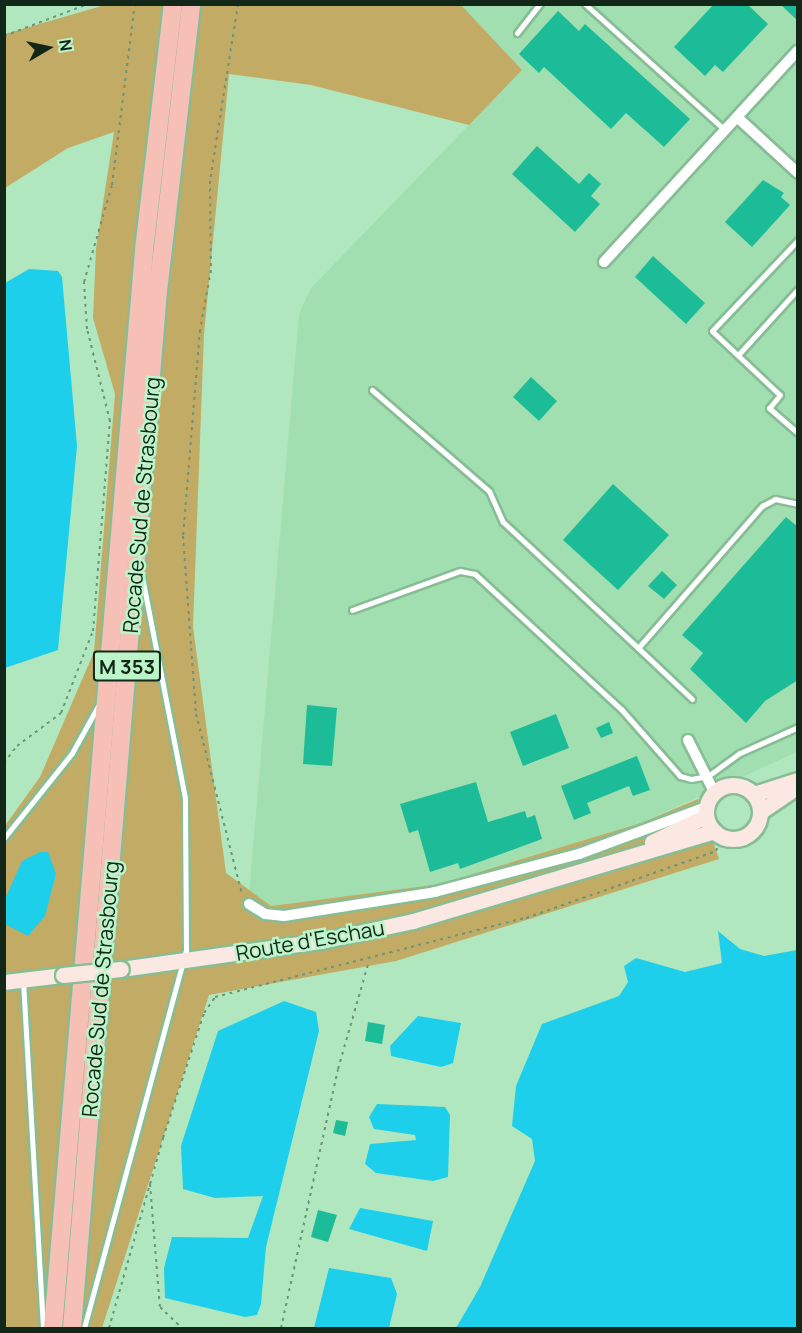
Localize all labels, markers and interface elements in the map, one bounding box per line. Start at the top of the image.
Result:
north arrow [18,18,78,78]
text: N [54,38,78,53]
street label: Rocade Sud de Strasbourg [117,376,165,634]
road number: M 353 [92,649,162,683]
street label: Rocade Sud de Strasbourg [76,860,124,1118]
street label: Route d'Eschau [234,915,386,965]

